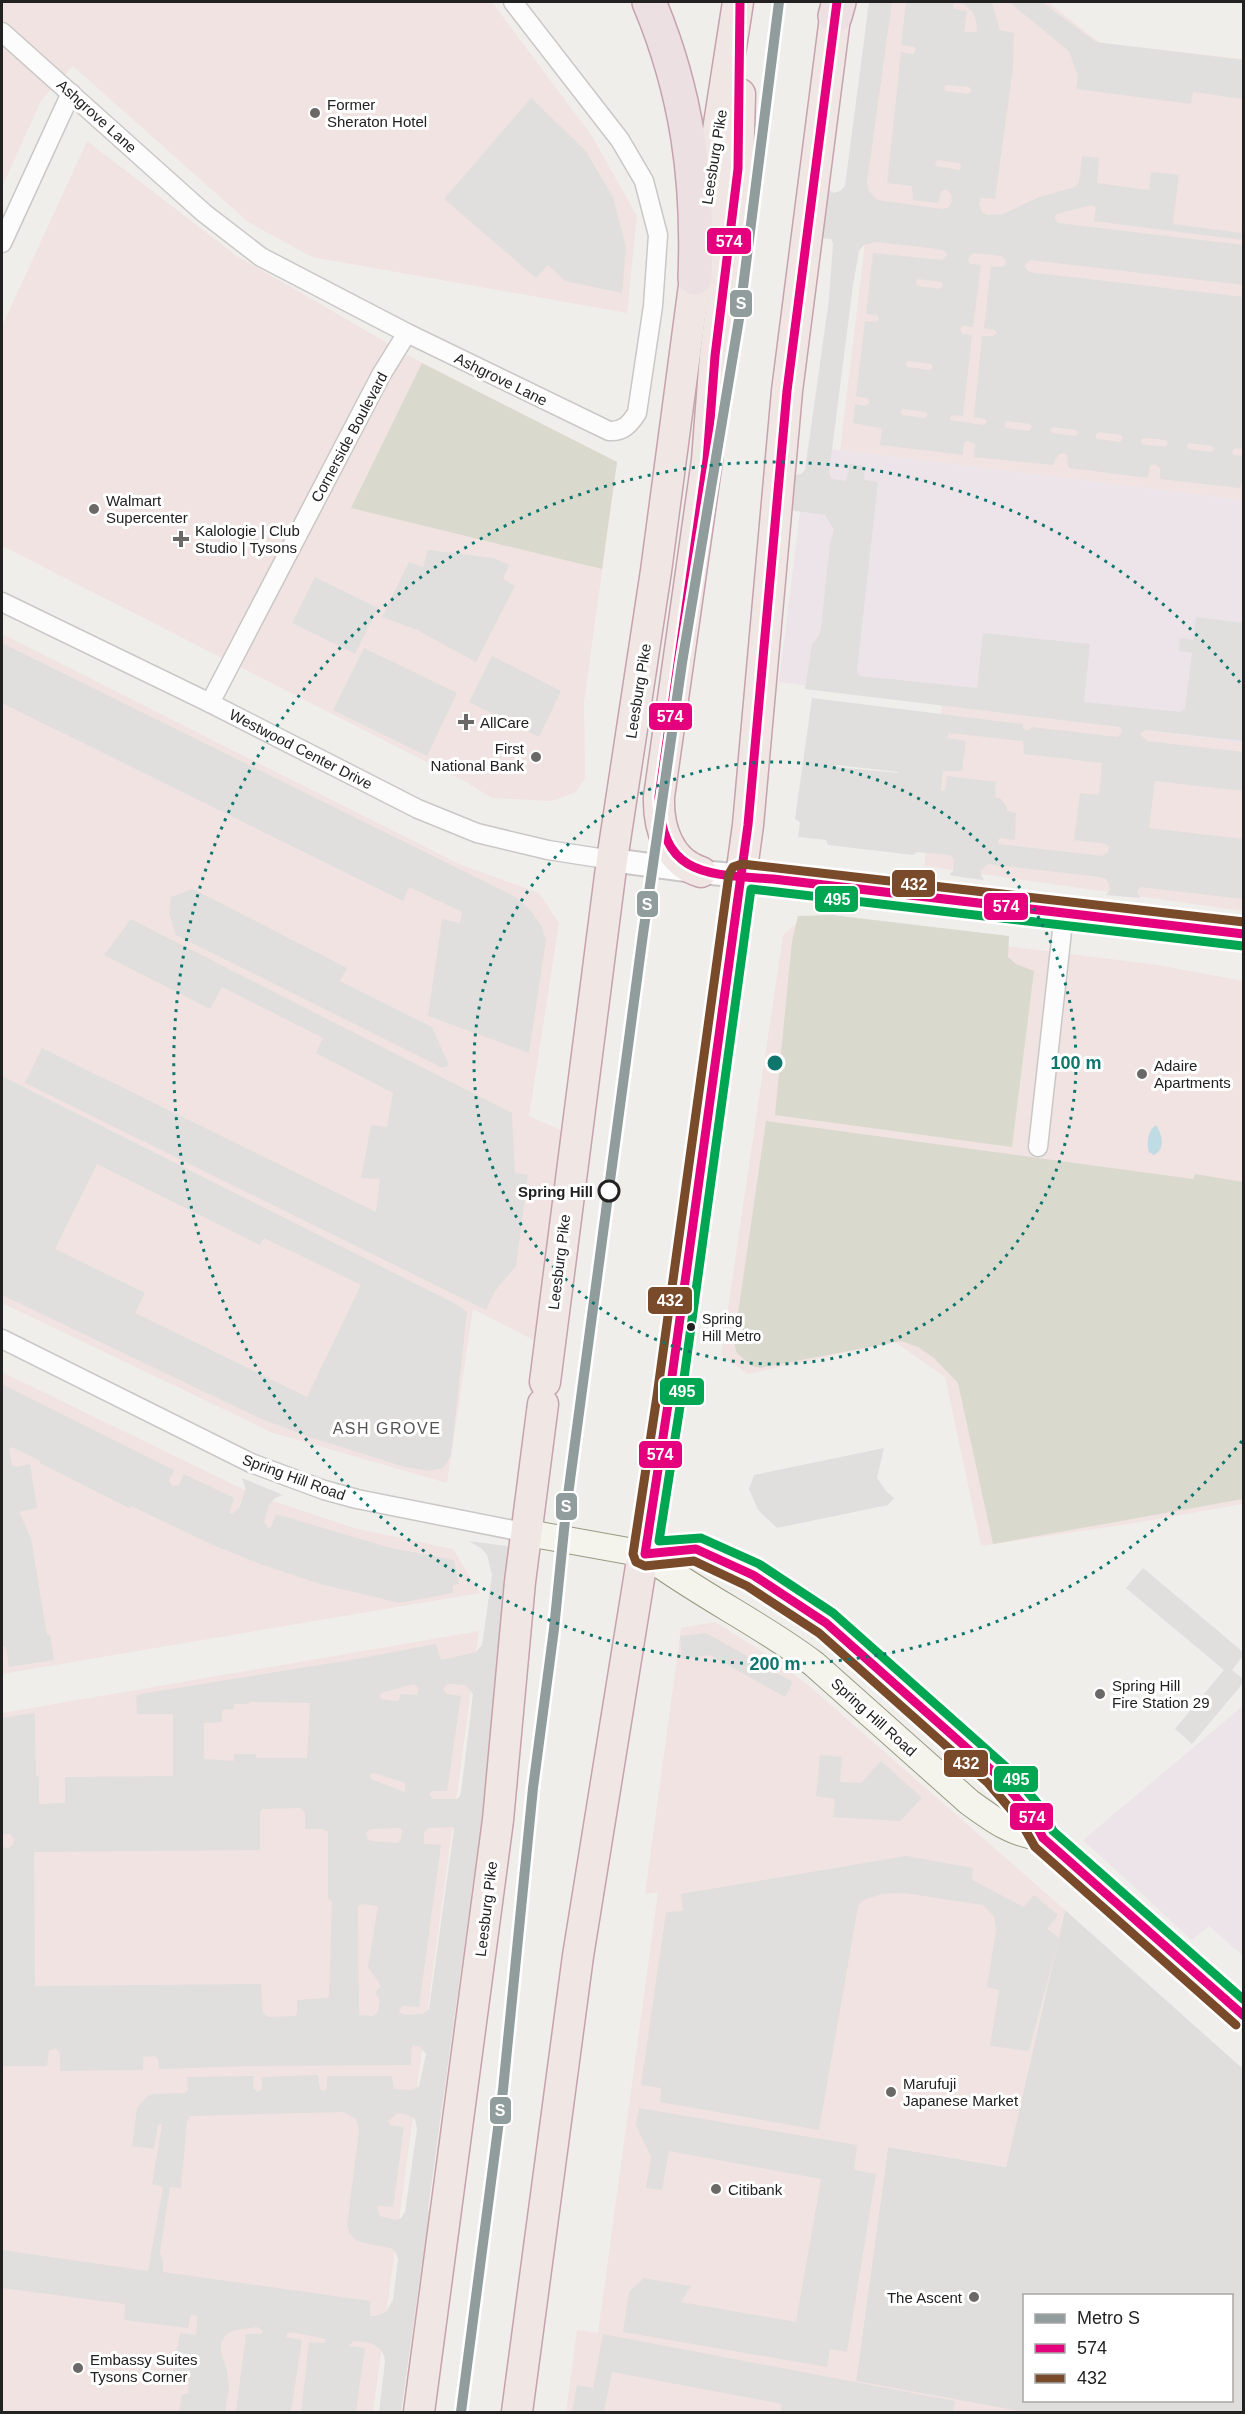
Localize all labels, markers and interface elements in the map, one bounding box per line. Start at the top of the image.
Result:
street label: Ashgrove Lane [54,76,140,156]
place label: Former Sheraton Hotel [327,96,427,130]
marker: Former Sheraton Hotel [308,106,322,120]
street label: Leesburg Pike [698,108,730,206]
line badge: 574 [706,227,752,255]
text: 574 [716,233,742,250]
line badge: S [729,289,753,318]
text: S [736,295,747,312]
street label: Ashgrove Lane [452,349,550,409]
street label: Cornerside Boulevard [307,369,391,505]
place label: Walmart Supercenter [106,492,188,526]
marker: Walmart Supercenter [87,502,101,516]
place label: Kalologie | Club Studio | Tysons [195,522,300,556]
marker: Kalologie | Club Studio | Tysons [172,530,190,548]
street label: Leesburg Pike [622,642,654,740]
line badge: 574 [648,702,693,731]
street label: Westwood Center Drive [227,706,375,792]
text: 574 [657,708,683,725]
marker: AllCare [457,713,475,731]
place label: AllCare [480,714,529,731]
place label: First National Bank [431,740,525,774]
marker: First National Bank [529,750,543,764]
line badge: 432 [891,869,936,898]
text: 432 [901,876,927,893]
line badge: 495 [814,885,859,913]
line badge: S [636,890,659,918]
text: 495 [824,891,850,908]
line badge: 574 [983,892,1029,921]
text: S [642,896,653,913]
text: 574 [993,898,1019,915]
centre of rings [765,1053,785,1073]
text: 100 m [1050,1053,1102,1073]
place label: Adaire Apartments [1154,1057,1231,1091]
marker: Adaire Apartments [1135,1067,1149,1081]
marker: Spring Hill [598,1180,620,1202]
place label: Spring Hill [518,1183,593,1200]
street label: Leesburg Pike [545,1213,573,1311]
line badge: 432 [647,1286,693,1315]
text: 432 [657,1292,683,1309]
place label: Spring Hill Metro [702,1311,761,1344]
marker: Spring Hill Metro [685,1321,697,1333]
line badge: 495 [659,1377,705,1406]
text: 495 [669,1383,695,1400]
district label: ASH GROVE [333,1420,441,1437]
line badge: 574 [638,1440,683,1469]
text: 574 [647,1446,673,1463]
street label: Spring Hill Road [240,1450,348,1504]
line badge: S [555,1492,578,1521]
text: S [561,1498,572,1515]
text: 200 m [749,1654,801,1674]
street label: Spring Hill Road [828,1674,920,1760]
place label: Spring Hill Fire Station 29 [1112,1677,1210,1711]
marker: Spring Hill Fire Station 29 [1093,1687,1107,1701]
line badge: 432 [943,1749,989,1778]
text: 432 [953,1755,979,1772]
line badge: 495 [993,1765,1039,1793]
text: 495 [1003,1771,1029,1788]
line badge: 574 [1009,1802,1054,1831]
text: 574 [1019,1809,1045,1826]
street label: Leesburg Pike [472,1860,500,1958]
place label: Marufuji Japanese Market [903,2075,1019,2109]
marker: Marufuji Japanese Market [884,2085,898,2099]
line badge: S [489,2096,512,2125]
text: S [495,2102,506,2119]
place label: Citibank [728,2181,783,2198]
marker: Citibank [709,2182,723,2196]
place label: The Ascent [887,2289,963,2306]
marker: The Ascent [967,2290,981,2304]
legend [1023,2294,1233,2402]
text: Metro S [1077,2308,1140,2328]
text: 574 [1077,2338,1107,2358]
place label: Embassy Suites Tysons Corner [90,2351,198,2385]
marker: Embassy Suites Tysons Corner [71,2361,85,2375]
text: 432 [1077,2368,1107,2388]

